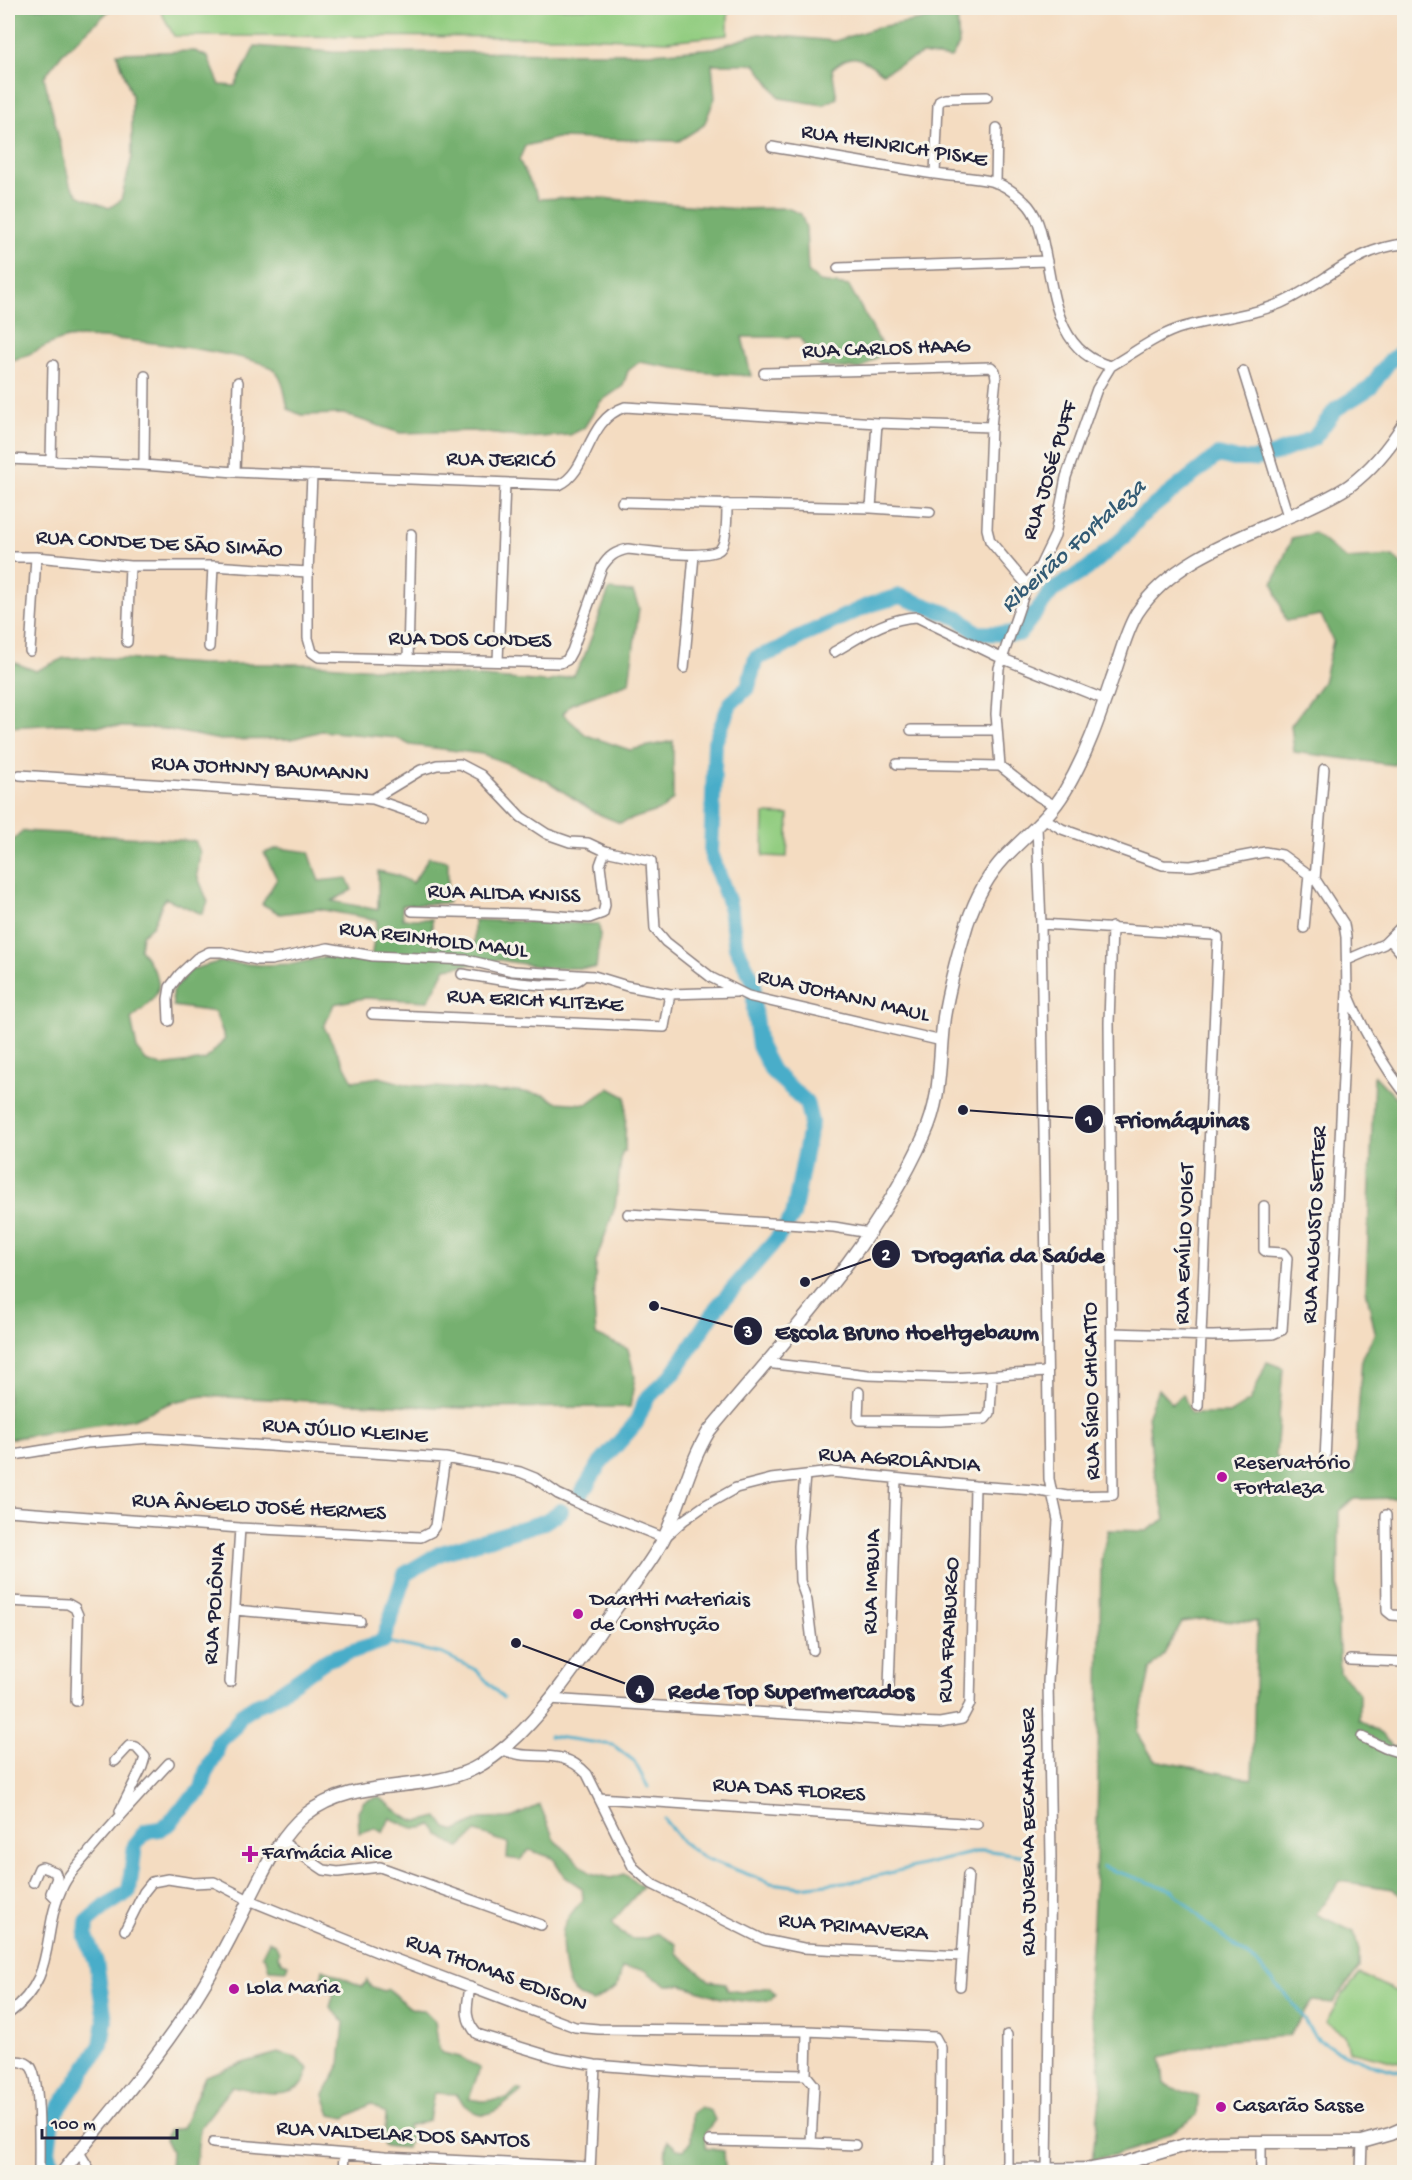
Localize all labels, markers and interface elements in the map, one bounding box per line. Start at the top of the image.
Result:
street label: RUA HEINRICH PISKE [799,119,990,175]
street label: RUA CARLOS HAAG [802,334,971,366]
street label: RUA JOSÉ PUFF [1018,397,1085,544]
street label: RUA JERICÓ [446,447,556,475]
water label: Ribeirão Fortaleza [995,473,1154,620]
street label: RUA CONDE DE SÃO SIMÃO [35,526,283,564]
street label: RUA DOS CONDES [388,627,553,655]
street label: RUA JOHNNY BAUMANN [151,751,369,789]
street label: RUA ALIDA KNISS [427,879,582,911]
street label: RUA REINHOLD MAUL [337,917,530,966]
street label: RUA JOHANN MAUL [754,965,932,1030]
street label: RUA ERICH KLITZKE [446,984,625,1020]
callout: Friomáquinas [1074,1098,1261,1140]
text: Friomáquinas [1114,1108,1250,1137]
text: 1 [1084,1111,1093,1132]
street label: RUA AUGUSTO SETTER [1298,1124,1334,1324]
street label: RUA EMÍLIO VOIGT [1170,1161,1202,1325]
callout: Drogaria da Saúde [871,1233,1116,1275]
text: Drogaria da Saúde [911,1243,1106,1272]
text: 2 [882,1246,891,1267]
street label: RUA SÍRIO CHICATTO [1078,1302,1108,1480]
callout: Escola Bruno Hoeltgebaum [733,1310,1051,1352]
text: Escola Bruno Hoeltgebaum [775,1320,1039,1349]
text: 3 [742,1323,753,1344]
street label: RUA JÚLIO KLEINE [261,1413,430,1451]
street label: RUA AGROLÂNDIA [817,1442,982,1480]
place label: Reservatório Fortaleza [1233,1451,1350,1502]
marker: Reservatório Fortaleza [1215,1470,1229,1484]
street label: RUA ÂNGELO JOSÉ HERMES [131,1488,388,1528]
street label: RUA IMBUIA [858,1528,888,1635]
street label: RUA POLÔNIA [199,1541,233,1666]
street label: RUA FRAIBURGO [933,1556,967,1704]
place label: Daartti Materiais de Construção [588,1588,751,1639]
marker: Daartti Materiais de Construção [571,1607,585,1621]
callout: Rede Top Supermercados [625,1668,926,1710]
text: Rede Top Supermercados [667,1679,915,1708]
text: 4 [635,1682,645,1703]
street label: RUA JUREMA BECKHAUSER [1017,1706,1043,1956]
street label: RUA DAS FLORES [712,1773,867,1809]
place label: Farmácia Alice [261,1841,393,1867]
marker: Farmácia Alice [243,1847,257,1861]
street label: RUA PRIMAVERA [777,1909,930,1948]
street label: RUA THOMAS EDISON [402,1929,590,2019]
place label: Lola Maria [246,1976,341,2002]
marker: Lola Maria [227,1982,241,1996]
place label: Casarão Sasse [1233,2094,1365,2120]
marker: Casarão Sasse [1214,2100,1228,2114]
scale bar [42,2102,177,2140]
text: 100 m [50,2115,96,2136]
street label: RUA VALDELAR DOS SANTOS [276,2116,531,2156]

